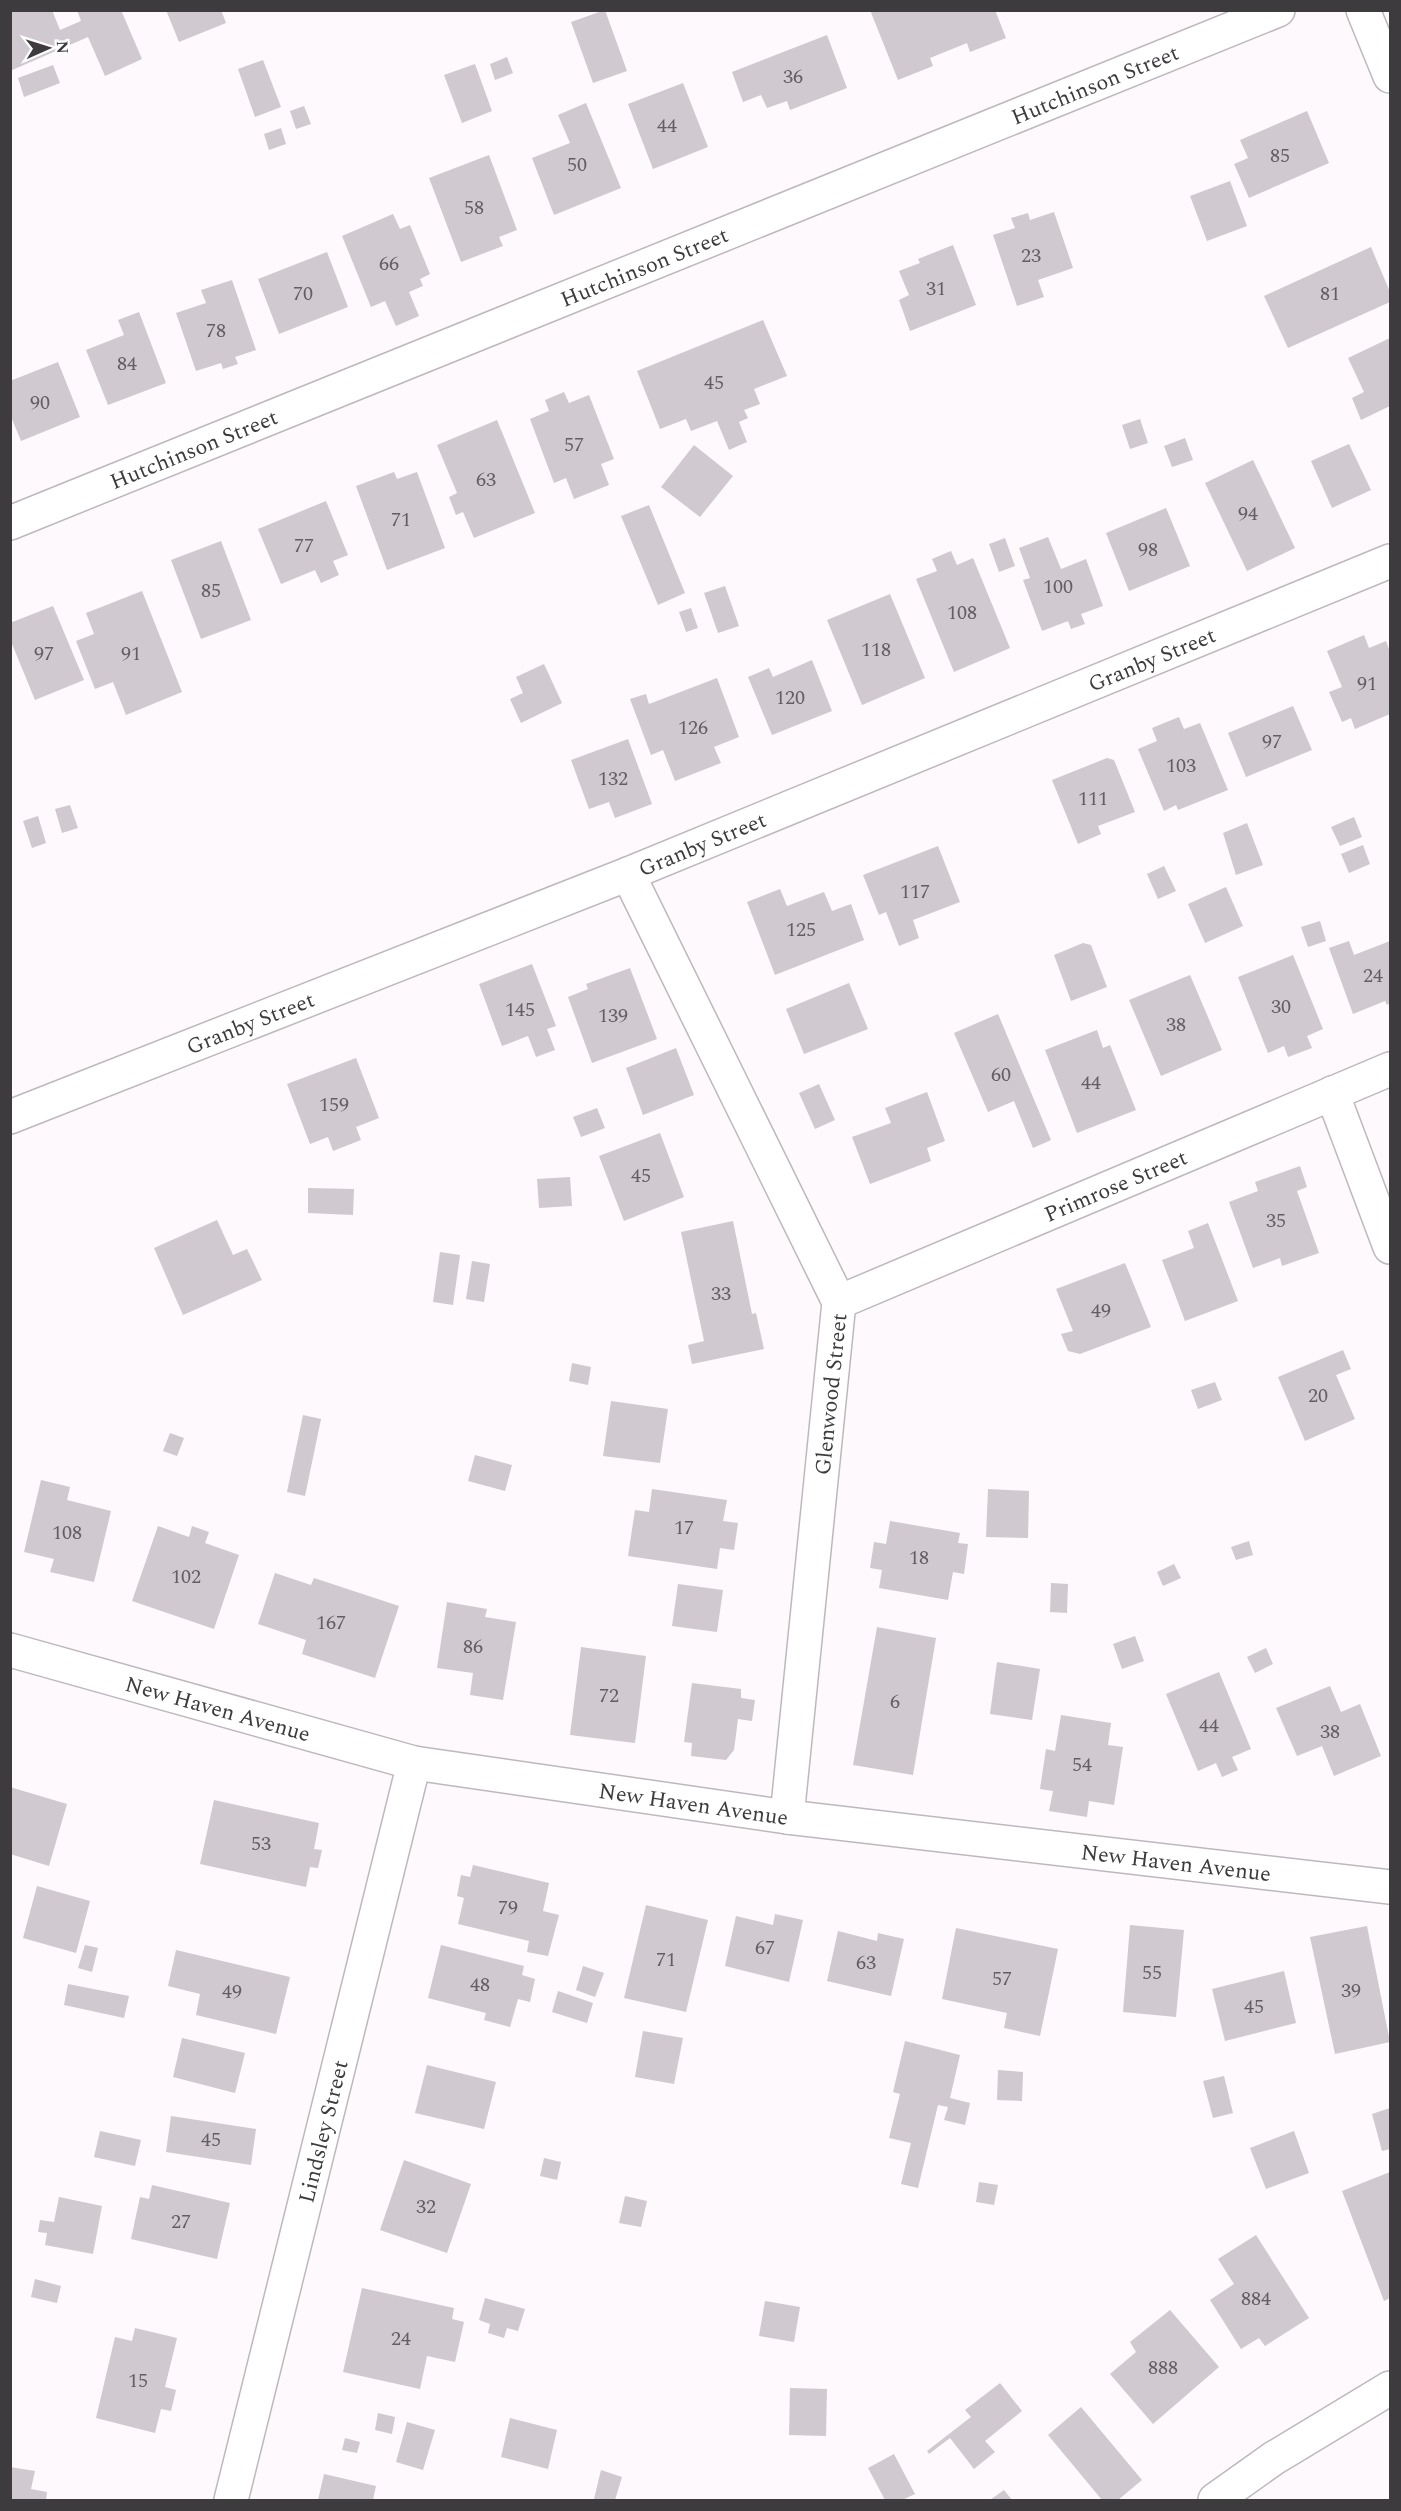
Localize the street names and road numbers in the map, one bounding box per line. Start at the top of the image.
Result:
street label: Hutchinson Street [1006,37,1184,134]
street label: Hutchinson Street [556,219,734,317]
street label: Hutchinson Street [105,401,283,499]
street label: Granby Street [1083,619,1221,701]
street label: Granby Street [634,804,772,886]
street label: Granby Street [182,984,320,1064]
street label: Primrose Street [1039,1142,1193,1231]
street label: Glenwood Street [807,1311,856,1477]
street label: New Haven Avenue [121,1668,314,1751]
street label: New Haven Avenue [596,1775,790,1835]
street label: New Haven Avenue [1079,1836,1273,1891]
street label: Lindsley Street [290,2056,358,2207]

